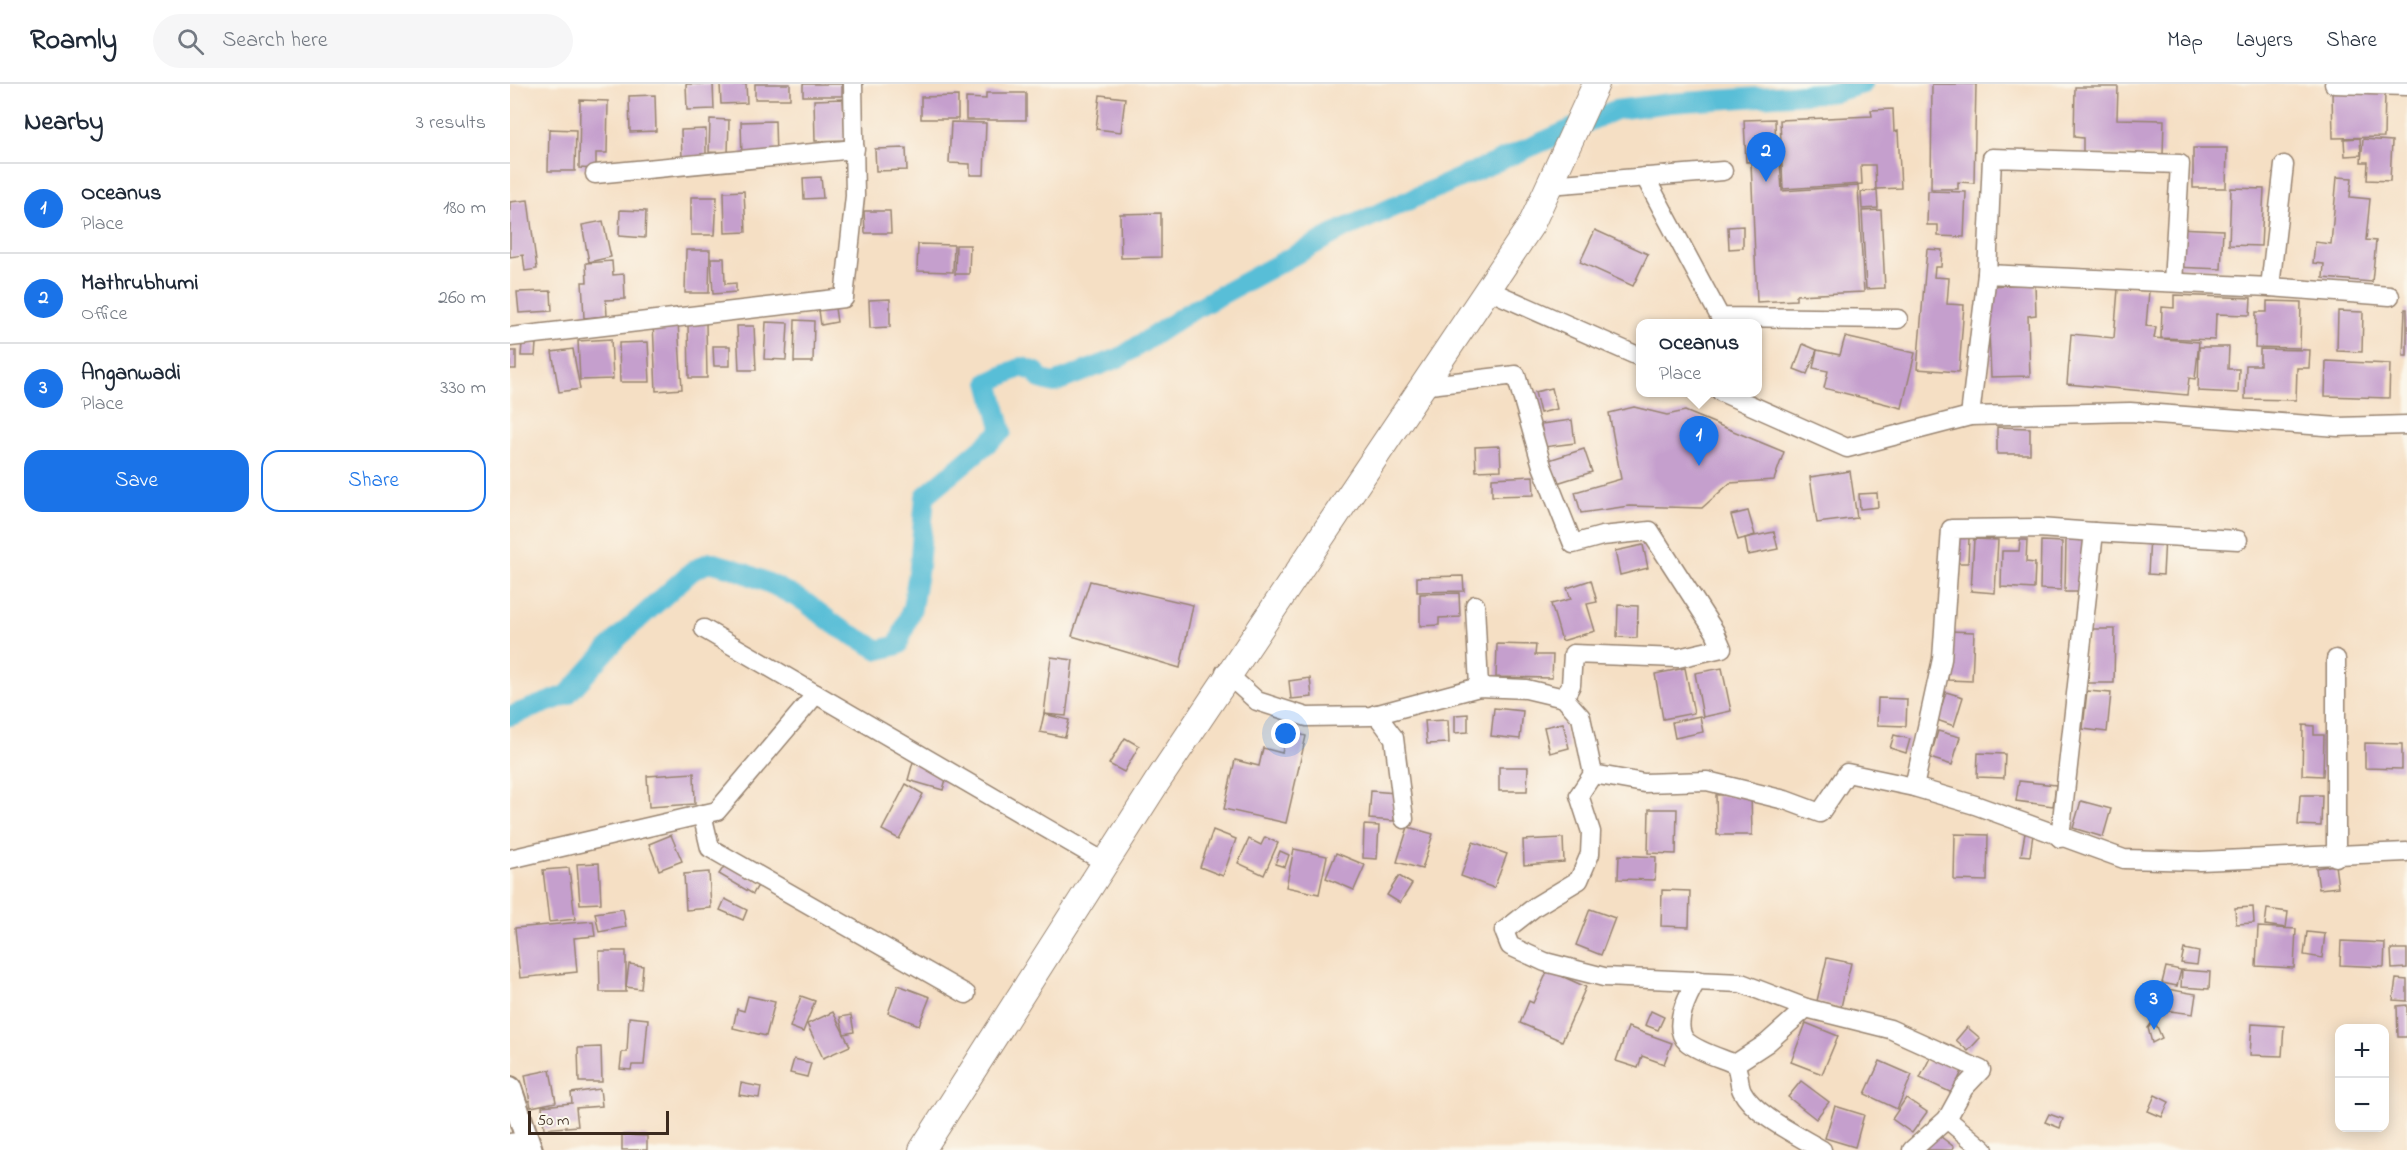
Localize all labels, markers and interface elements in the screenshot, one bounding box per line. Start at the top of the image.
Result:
search box [153,14,573,68]
text: Roamly [30,21,117,62]
icon: search [174,25,207,58]
text: Search here [222,25,328,57]
text: Map [2167,26,2203,56]
text: Layers [2236,26,2293,56]
text: Share [2326,26,2377,56]
text: Nearby [24,104,103,142]
text: 3 results [416,109,486,138]
pin: 2 [1746,132,1786,182]
text: Oceanus [81,178,162,210]
text: 1 [40,194,47,223]
text: 180 m [443,194,486,223]
text: Place [81,210,123,239]
text: Mathrubhumi [81,268,198,300]
text: 2 [39,284,48,313]
text: 260 m [438,284,486,313]
text: Office [81,300,127,329]
popup [1636,319,1762,397]
text: Oceanus [1659,328,1739,360]
text: Anganwadi [81,358,181,390]
text: Place [1659,360,1701,389]
text: 3 [39,374,48,403]
text: 330 m [440,374,486,403]
text: Place [81,390,123,419]
pin: 1 [1680,416,1718,466]
button: Save [24,450,249,512]
button: Share [261,450,486,512]
your location [1271,719,1300,748]
pin: 3 [2134,980,2174,1030]
map controls [2335,1024,2389,1132]
button: + [2335,1024,2389,1078]
button: − [2335,1078,2389,1132]
scale bar [528,1108,669,1136]
text: 50 m [537,1109,569,1133]

